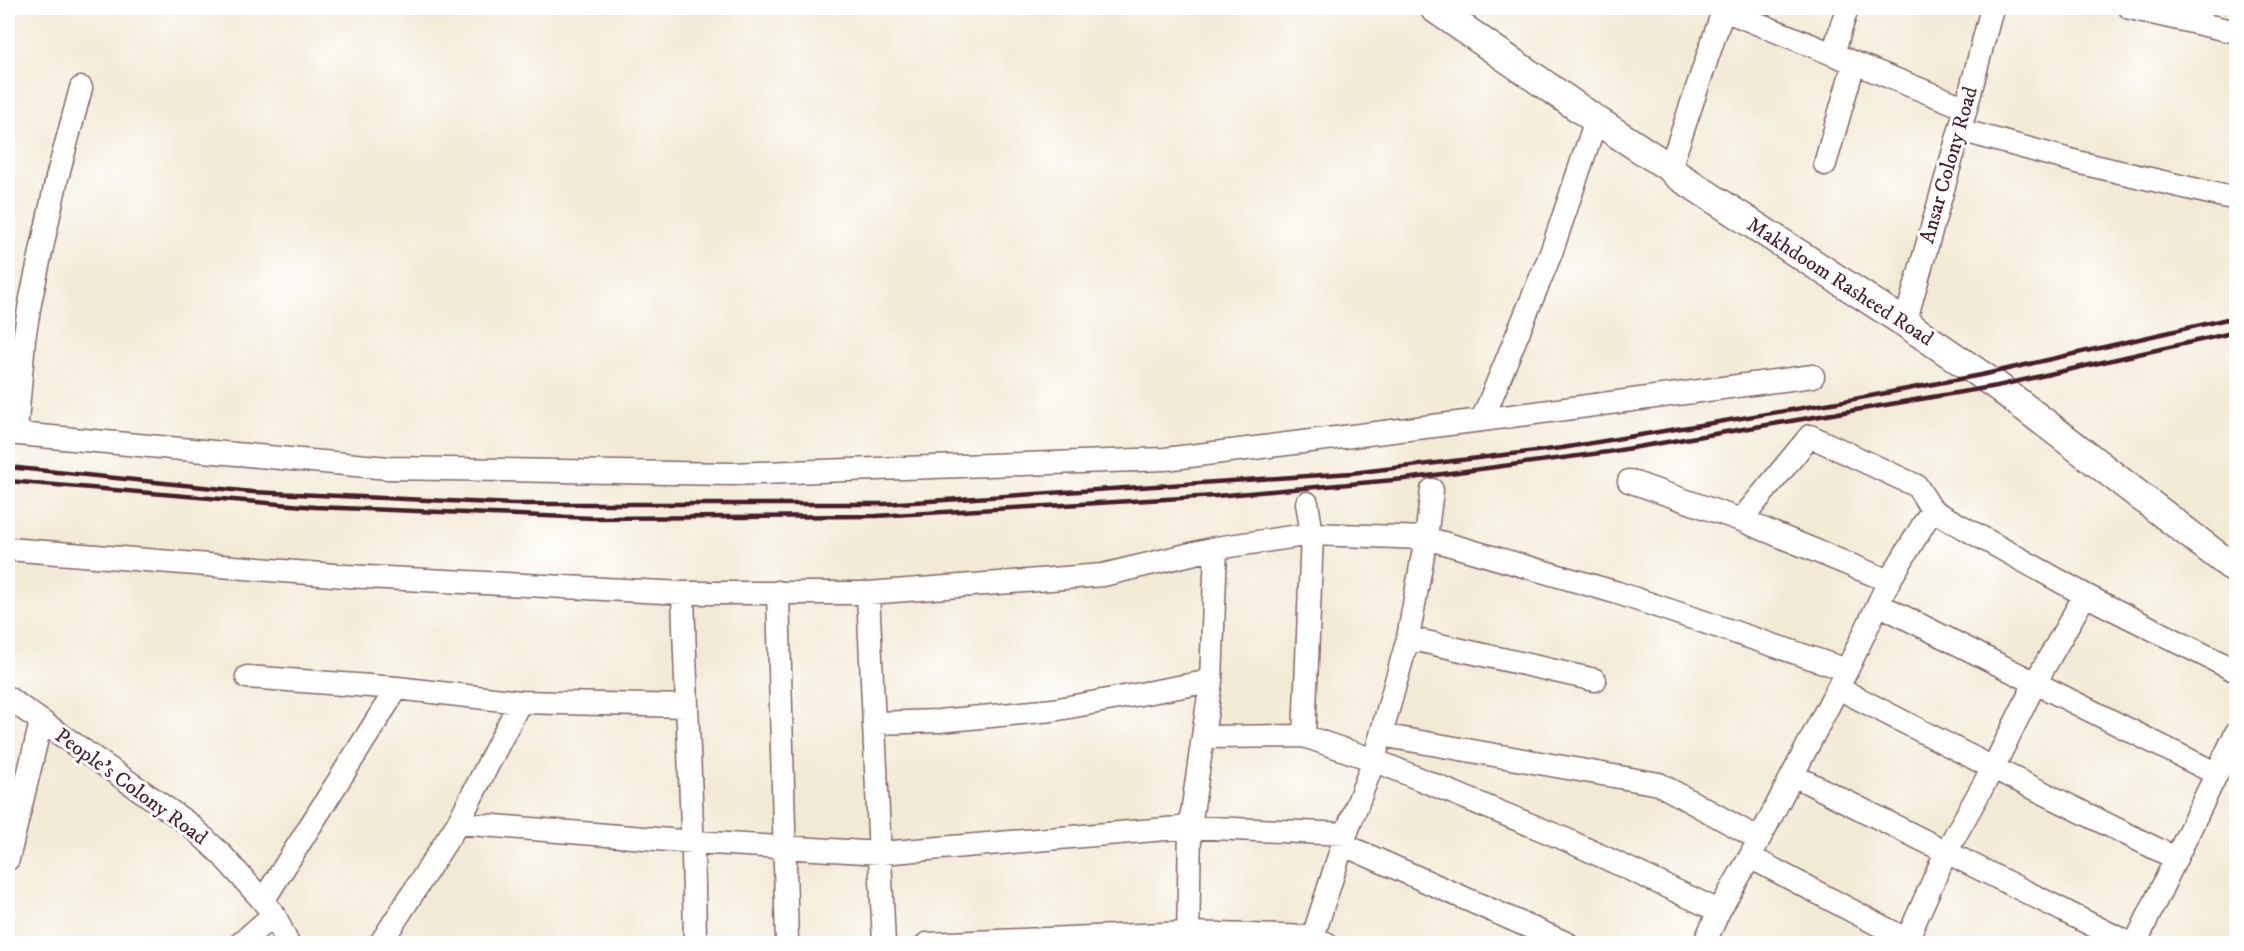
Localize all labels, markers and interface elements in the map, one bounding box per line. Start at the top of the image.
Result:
street label: Ansar Colony Road [1914,83,1984,246]
street label: Makhdoom Rasheed Road [1742,212,1939,352]
street label: People's Colony Road [50,723,213,851]

